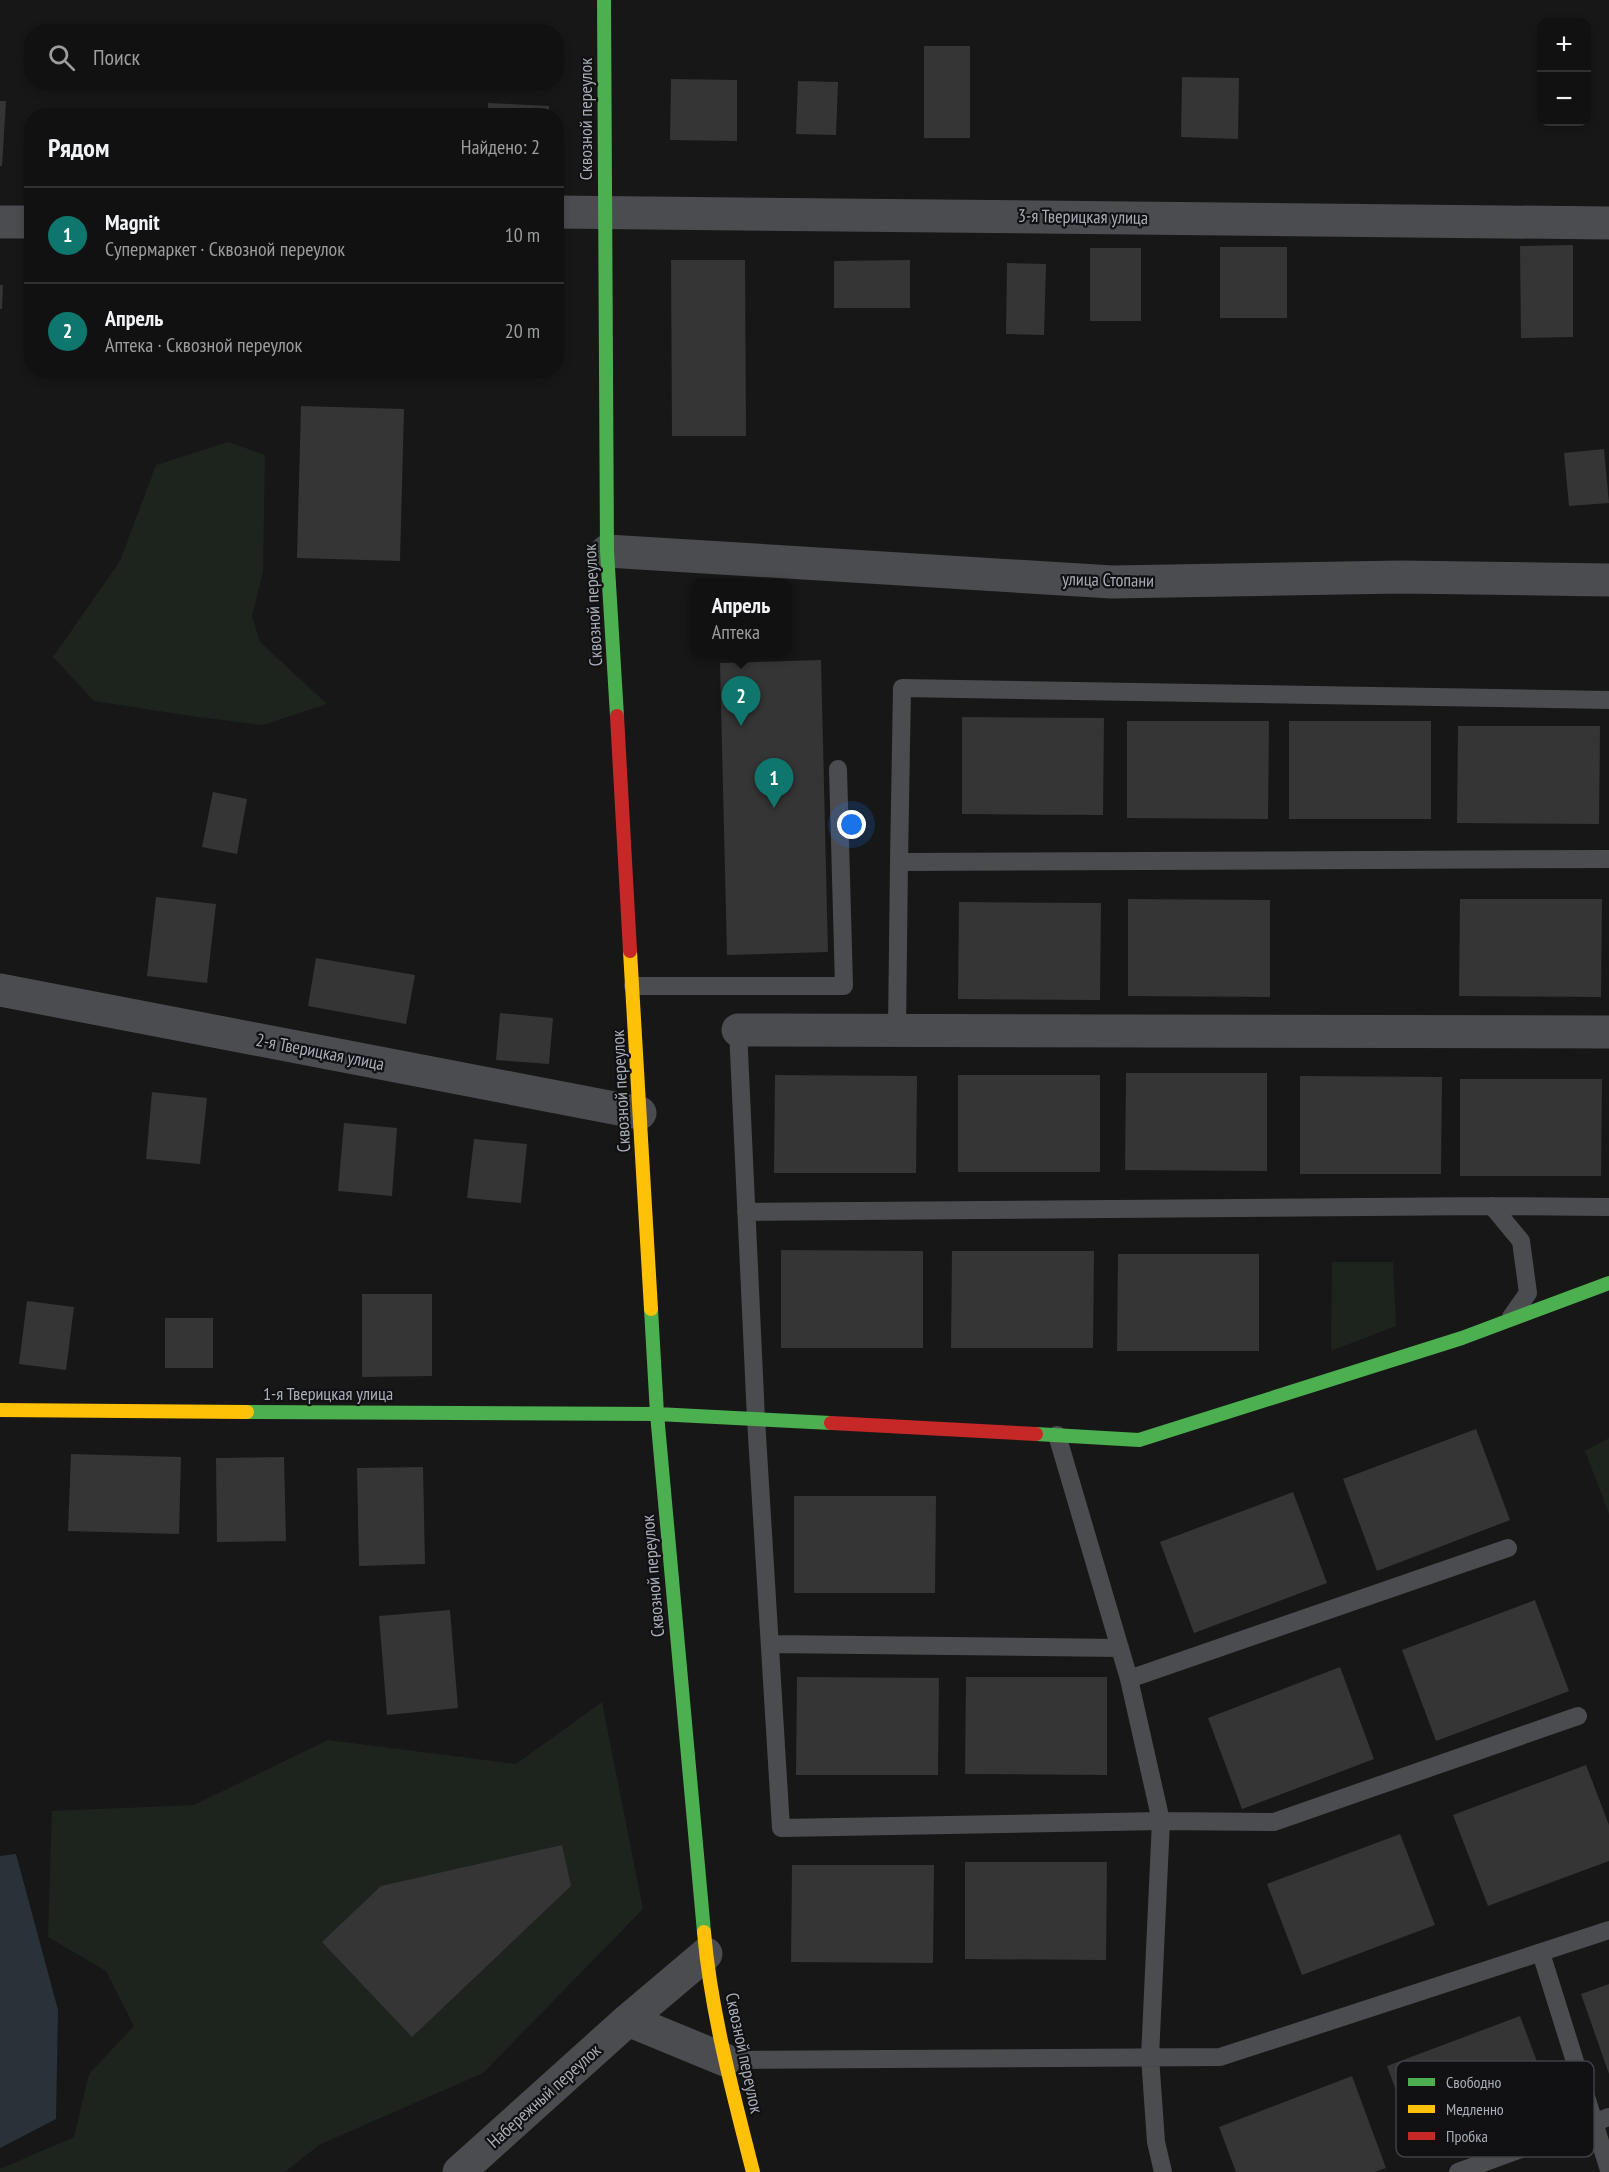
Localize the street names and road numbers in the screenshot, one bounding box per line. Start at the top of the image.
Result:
street label: Сквозной переулок [574,58,597,180]
street label: 3-я Тверицкая улица [1018,204,1148,229]
street label: Сквозной переулок [578,543,607,667]
street label: улица Стопани [1062,567,1154,592]
street label: 2-я Тверицкая улица [254,1028,386,1075]
street label: Сквозной переулок [606,1029,635,1153]
street label: 1-я Тверицкая улица [263,1382,393,1405]
street label: Сквозной переулок [636,1514,669,1638]
street label: Сквозной переулок [720,1991,768,2115]
street label: Набережный переулок [482,2039,605,2153]

